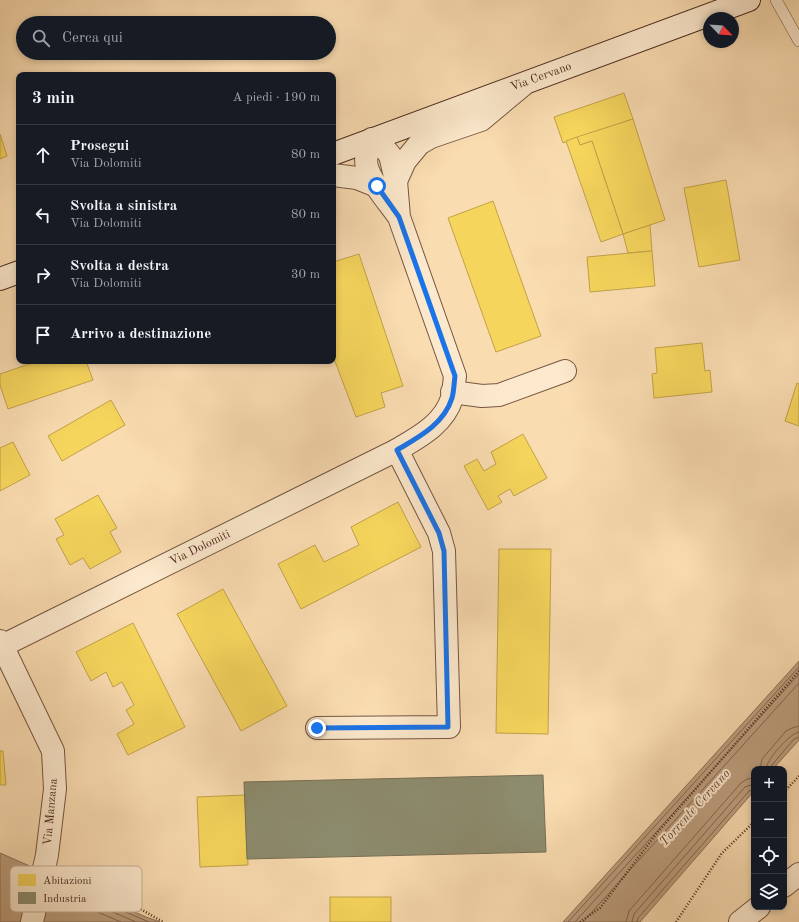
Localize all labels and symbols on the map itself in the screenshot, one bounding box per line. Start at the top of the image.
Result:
north arrow [703,12,739,48]
street label: Via Cervano [509,60,573,94]
route start [368,177,386,195]
street label: Via Dolomiti [168,528,232,568]
route end [308,719,326,737]
water label: Torrente Cervano [657,767,733,849]
street label: Via Manzana [42,778,60,846]
legend [10,866,142,912]
text: Abitazioni [43,876,91,887]
text: Industria [43,894,87,905]

